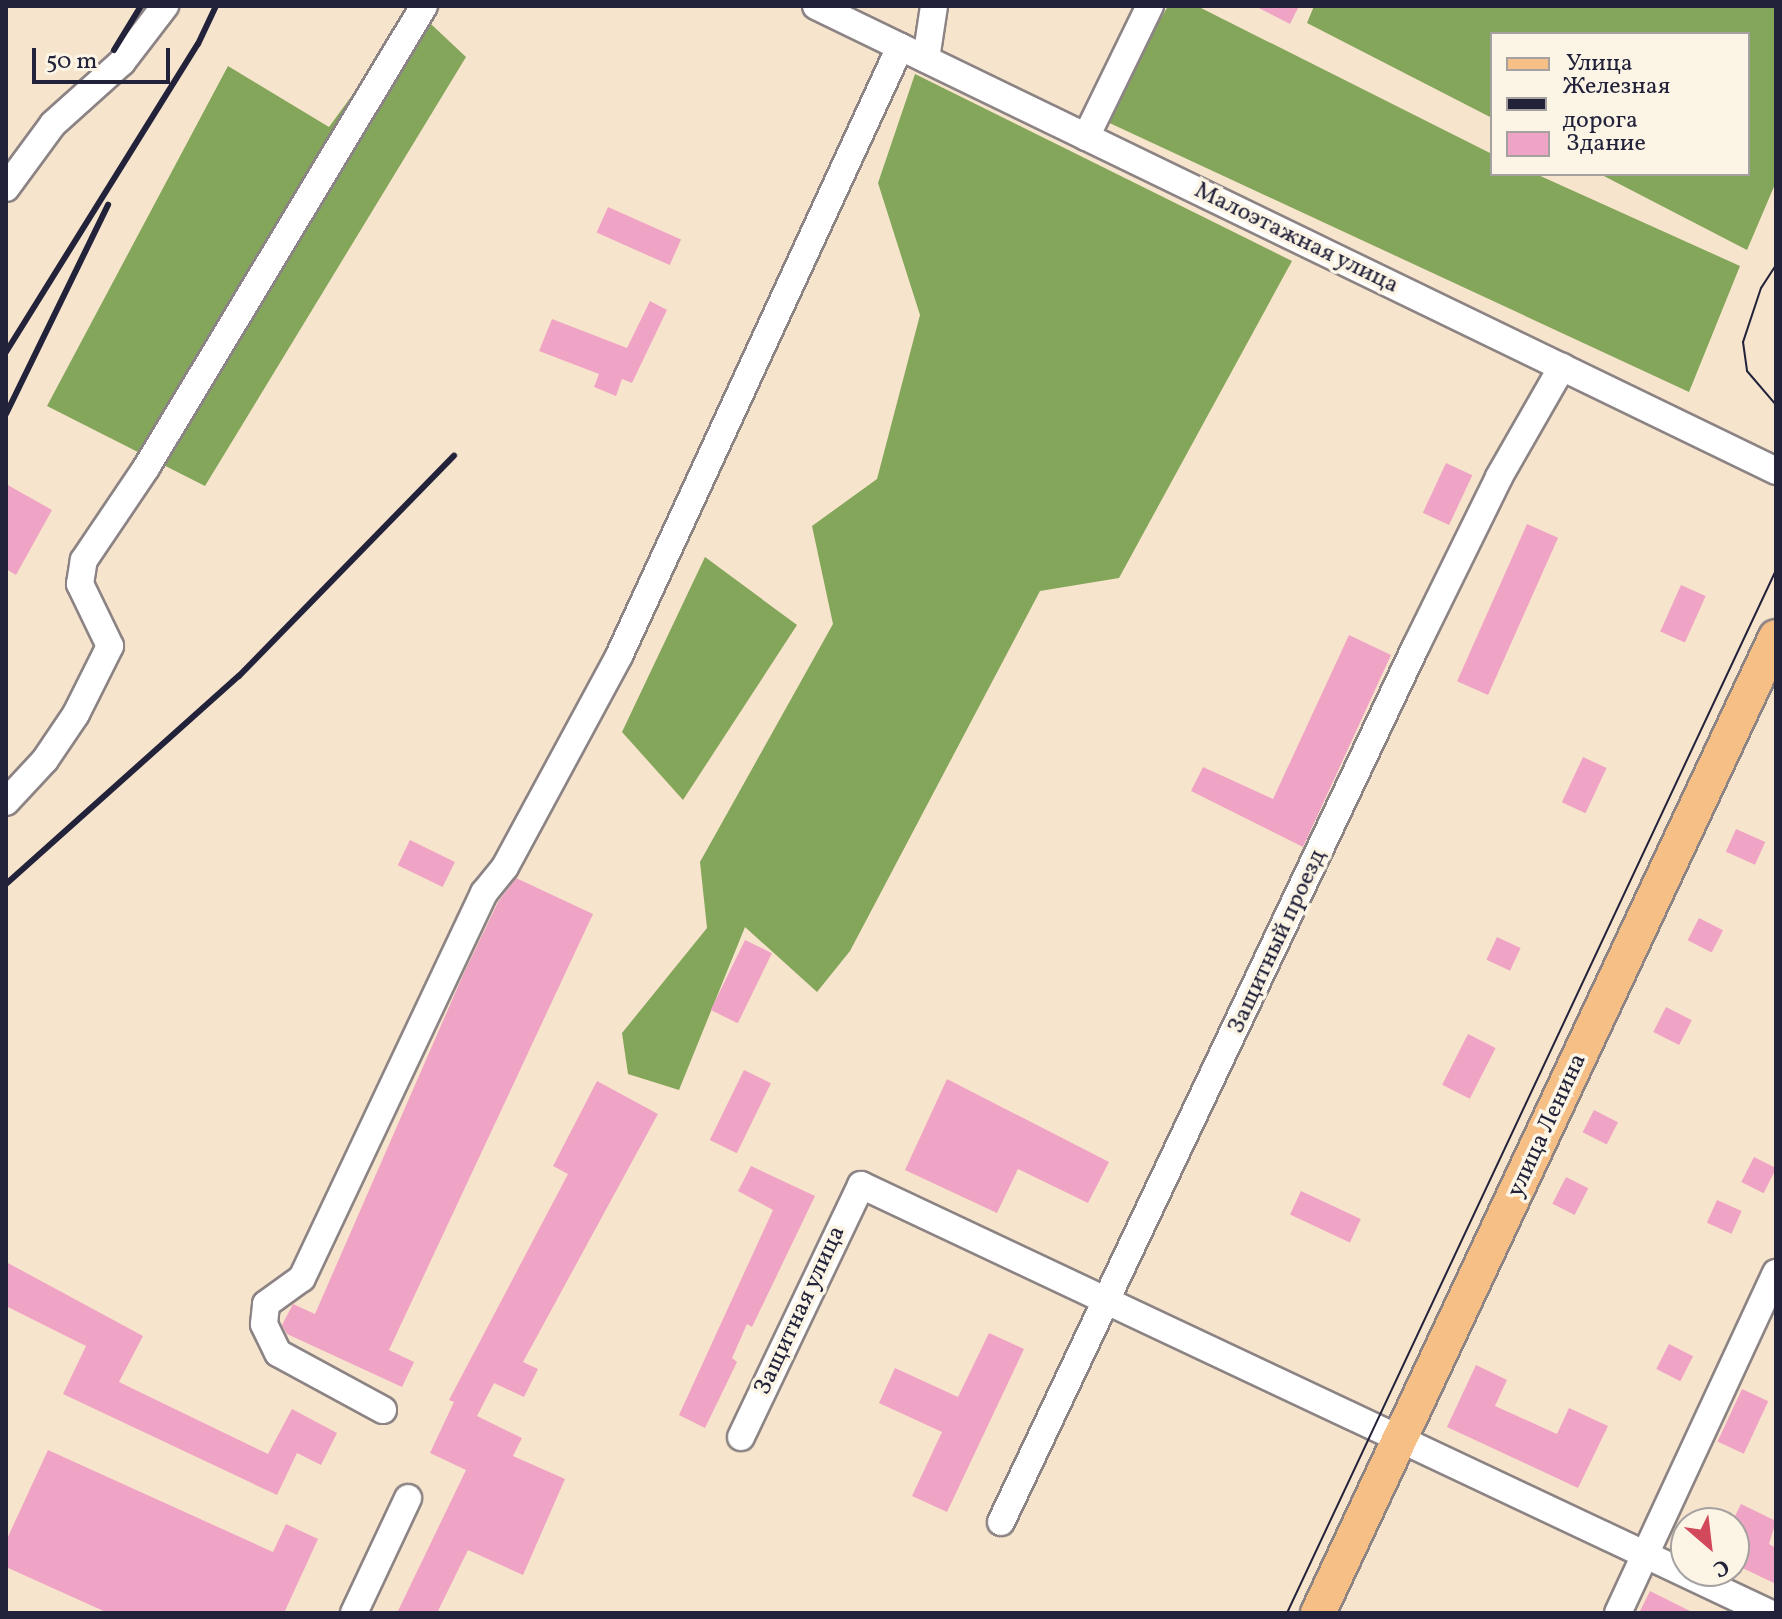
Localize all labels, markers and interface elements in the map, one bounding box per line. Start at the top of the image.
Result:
scale bar [36,32,174,82]
legend [1490,32,1750,176]
text: 50 m [46,45,98,79]
text: Улица [1566,47,1633,81]
text: Железная дорога [1563,70,1670,138]
text: Здание [1566,127,1646,161]
street label: Малоэтажная улица [1189,177,1403,301]
street label: Защитный проезд [1223,845,1333,1039]
street label: улица Ленина [1502,1050,1594,1202]
street label: Защитная улица [749,1222,853,1400]
north arrow [1670,1507,1750,1587]
text: С [1707,1550,1734,1584]

